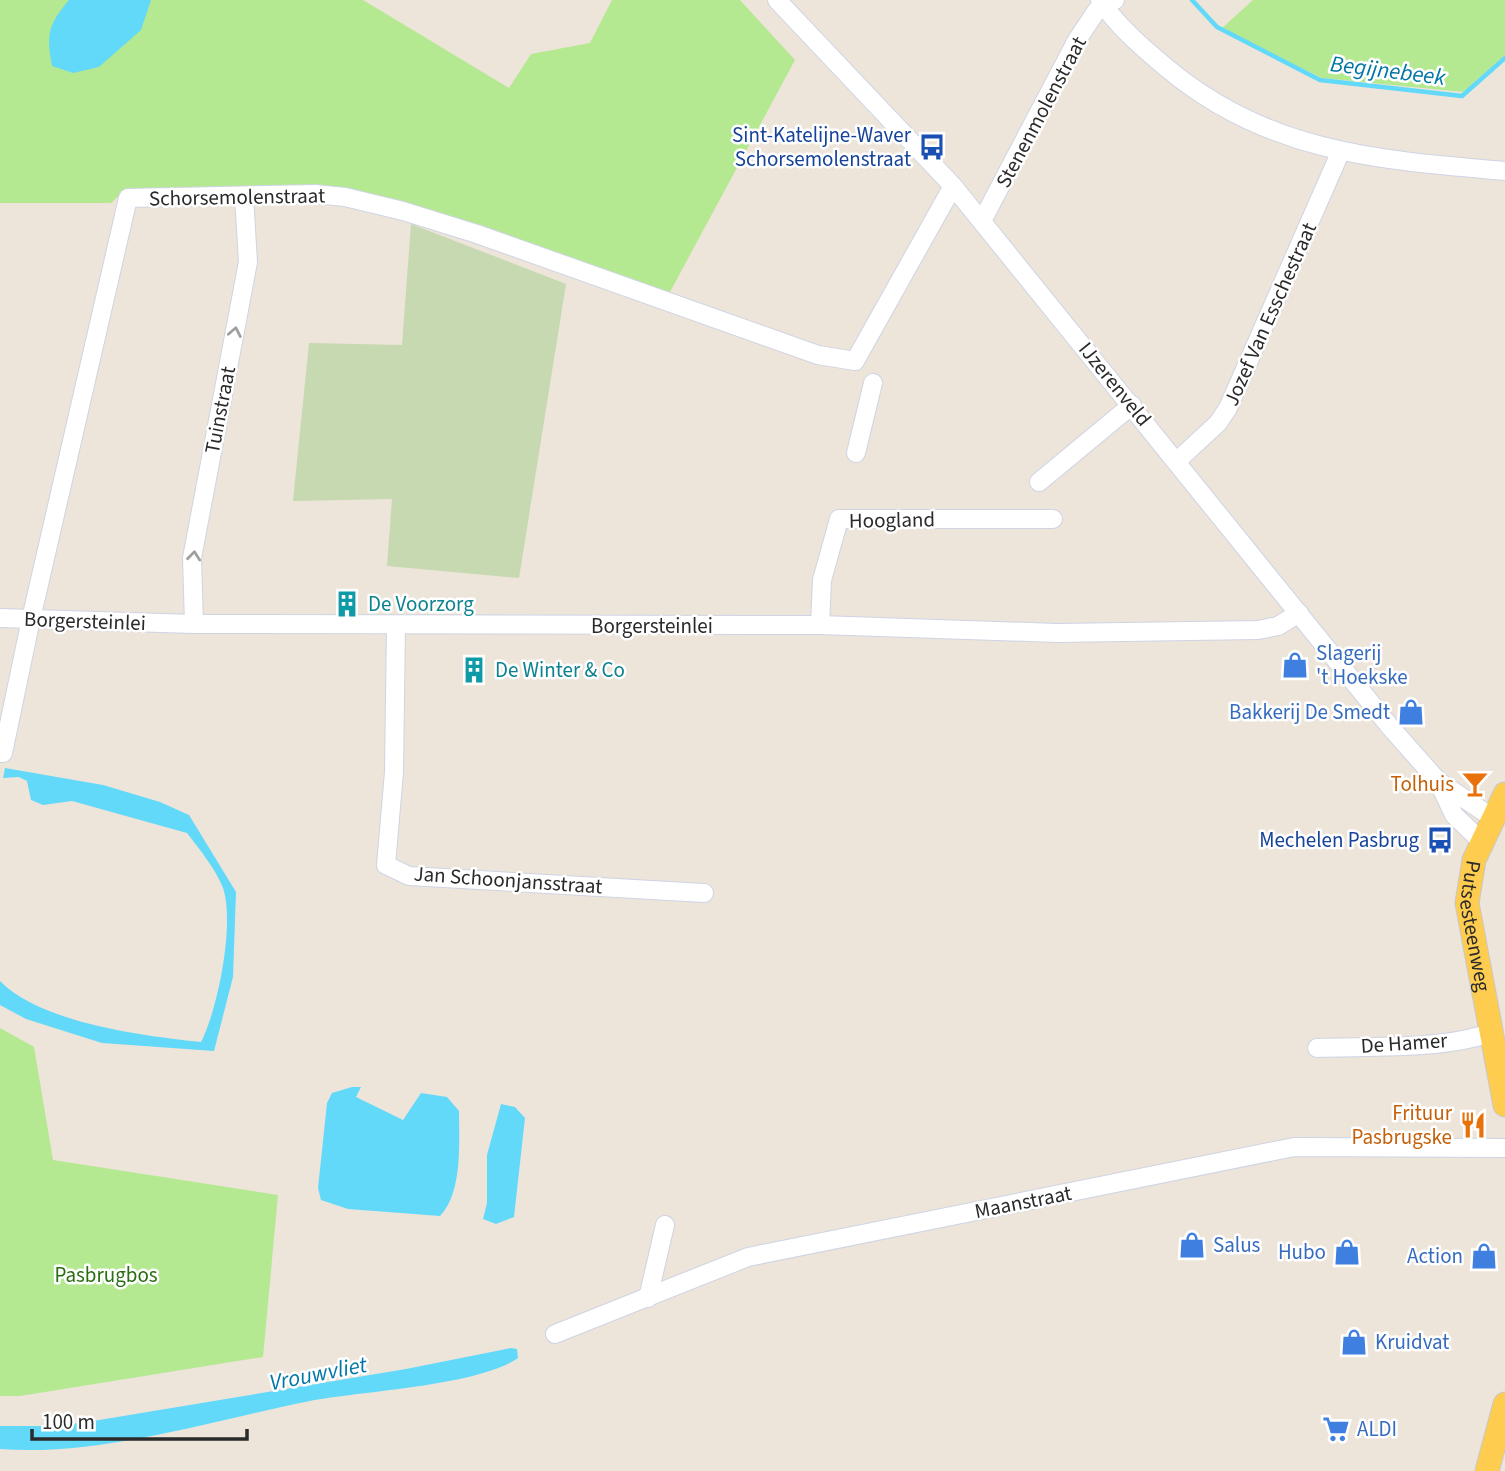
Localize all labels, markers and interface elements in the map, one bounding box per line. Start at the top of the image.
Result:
street label: Stenenmolenstraat [988,31,1094,193]
water label: Begijnebeek [1329,47,1448,94]
place label: Sint-Katelijne-Waver Schorsemolenstraat [732,120,912,174]
bus stop icon: Sint-Katelijne-Waver Schorsemolenstraat [917,132,947,162]
street label: Schorsemolenstraat [149,180,325,214]
street label: Jozef Van Esschestraat [1216,218,1324,410]
one-way arrow [226,326,241,338]
street label: IJzerenveld [1072,335,1158,433]
street label: Tuinstraat [197,364,243,456]
street label: Hoogland [849,504,935,536]
one-way arrow [186,550,201,561]
building icon: De Voorzorg [332,589,362,619]
place label: De Voorzorg [368,589,474,619]
street label: Borgersteinlei [24,604,146,638]
street label: Borgersteinlei [591,611,713,641]
place label: Slagerij 't Hoekske [1316,638,1408,692]
shop icon: Slagerij 't Hoekske [1280,650,1310,680]
building icon: De Winter & Co [459,655,489,685]
place label: De Winter & Co [495,655,625,685]
place label: Bakkerij De Smedt [1229,697,1390,727]
shop icon: Bakkerij De Smedt [1396,697,1426,727]
place label: Tolhuis [1391,769,1454,799]
bar icon: Tolhuis [1460,769,1490,799]
place label: Mechelen Pasbrug [1259,825,1419,855]
bus stop icon: Mechelen Pasbrug [1425,825,1455,855]
street label: Jan Schoonjansstraat [413,858,603,902]
street label: Putsesteenweg [1452,858,1498,995]
street label: De Hamer [1360,1025,1449,1061]
place label: Frituur Pasbrugske [1351,1098,1453,1152]
restaurant icon: Frituur Pasbrugske [1458,1110,1488,1140]
street label: Maanstraat [972,1178,1074,1226]
shop icon: Salus [1177,1230,1207,1260]
place label: Salus [1213,1230,1261,1260]
place label: Hubo [1278,1237,1326,1267]
shop icon: Hubo [1332,1237,1362,1267]
place label: Action [1407,1241,1463,1271]
shop icon: Action [1469,1241,1499,1271]
park label: Pasbrugbos [54,1260,158,1290]
shop icon: Kruidvat [1339,1327,1369,1357]
place label: Kruidvat [1375,1327,1449,1357]
water label: Vrouwvliet [267,1348,370,1399]
scale bar [32,1398,247,1442]
text: 100 m [42,1407,95,1437]
supermarket icon: ALDI [1321,1414,1351,1444]
place label: ALDI [1357,1414,1397,1444]

